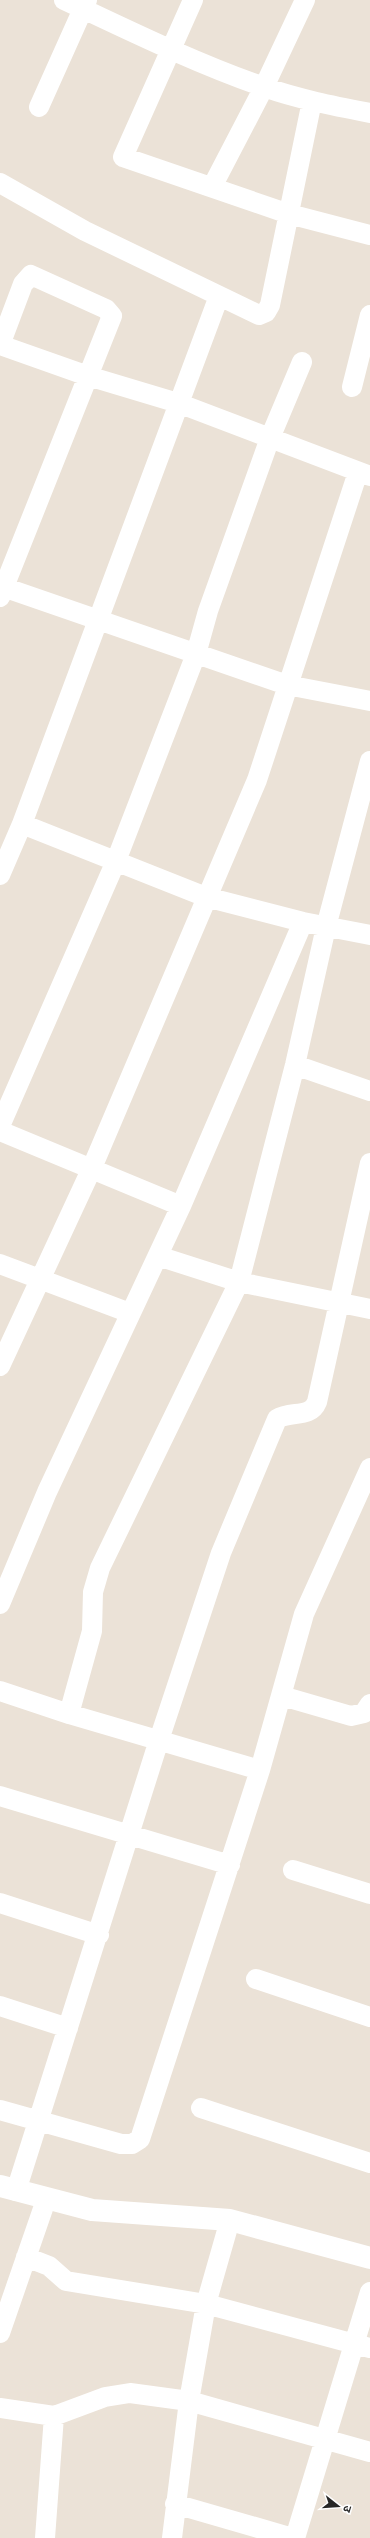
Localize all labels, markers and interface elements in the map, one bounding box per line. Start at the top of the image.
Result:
north arrow [318,2486,358,2526]
text: उ [340,2504,354,2514]

